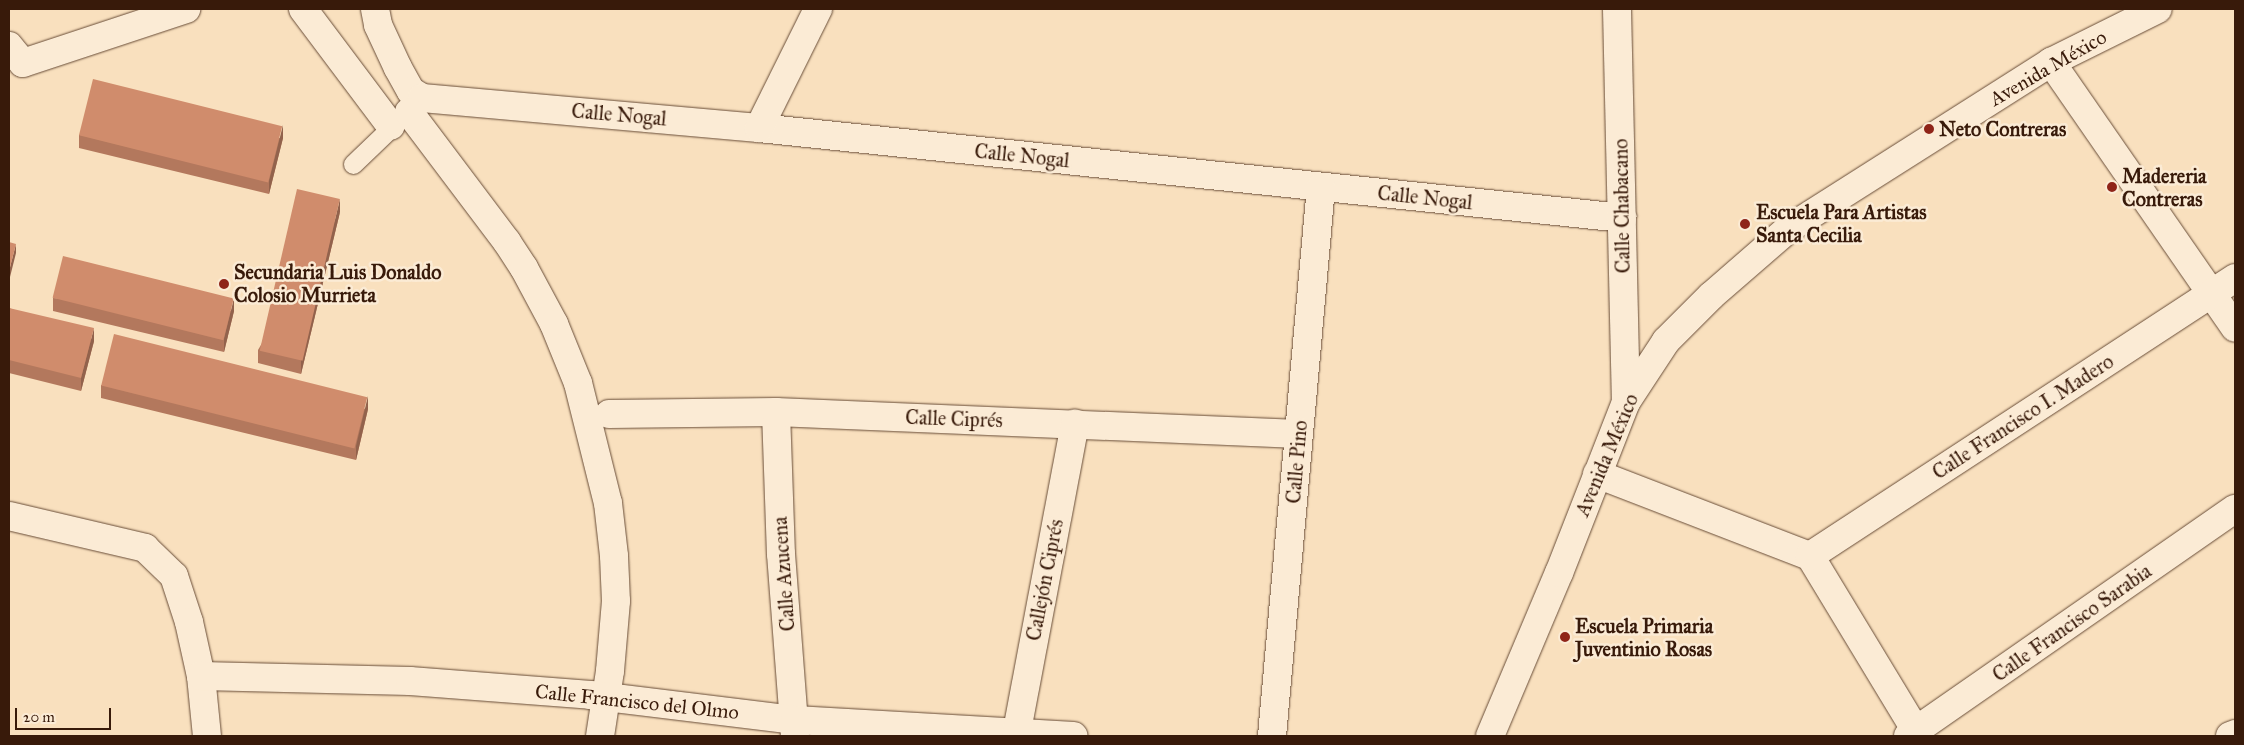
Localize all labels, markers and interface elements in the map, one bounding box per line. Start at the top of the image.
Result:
street label: Avenida México [1985,25,2111,111]
street label: Calle Nogal [570,99,668,131]
place label: Neto Contreras [1939,117,2066,141]
marker: Neto Contreras [1923,123,1935,135]
street label: Calle Chabacano [1609,138,1635,274]
street label: Calle Nogal [973,139,1071,173]
place label: Madereria Contreras [2122,164,2207,211]
street label: Calle Nogal [1376,181,1474,215]
marker: Madereria Contreras [2106,181,2118,193]
place label: Escuela Para Artistas Santa Cecilia [1756,200,1927,247]
marker: Escuela Para Artistas Santa Cecilia [1738,217,1752,231]
place label: Secundaria Luis Donaldo Colosio Murrieta [234,260,441,307]
marker: Secundaria Luis Donaldo Colosio Murrieta [218,278,230,290]
street label: Calle Francisco I. Madero [1928,349,2118,485]
street label: Avenida México [1570,390,1644,520]
street label: Calle Ciprés [905,405,1003,433]
street label: Calle Pino [1281,419,1313,505]
street label: Calle Azucena [768,516,800,632]
street label: Callejón Ciprés [1021,517,1069,643]
street label: Calle Francisco Sarabia [1988,559,2156,687]
place label: Escuela Primaria Juventinio Rosas [1575,614,1713,661]
marker: Escuela Primaria Juventinio Rosas [1559,631,1571,643]
street label: Calle Francisco del Olmo [534,679,740,725]
scale bar [18,698,114,730]
text: 20 m [23,708,55,726]

